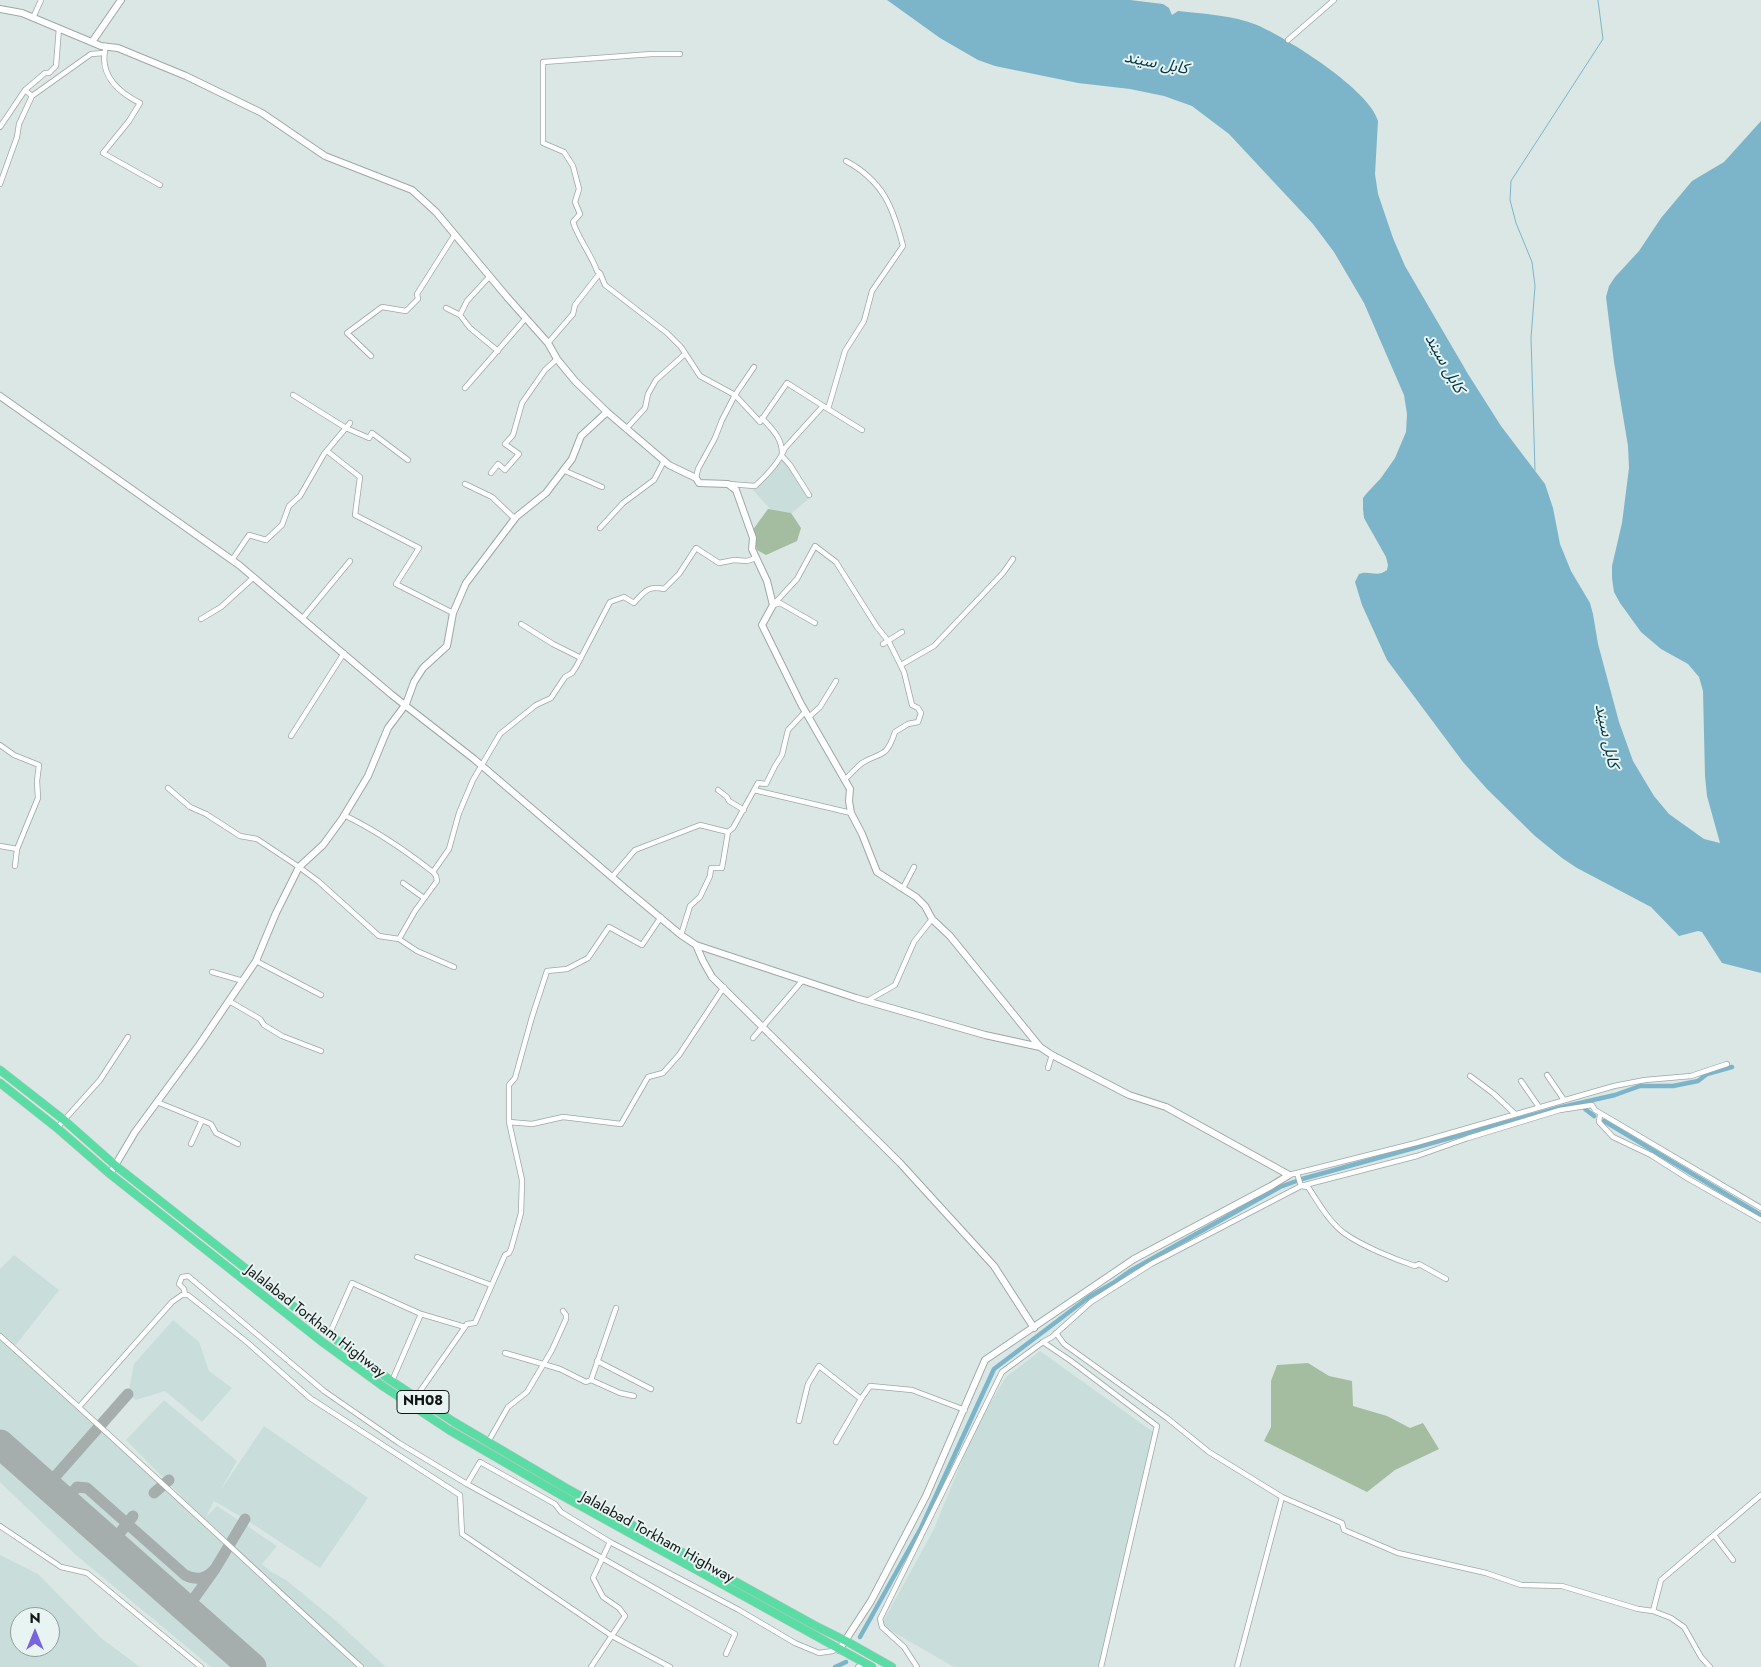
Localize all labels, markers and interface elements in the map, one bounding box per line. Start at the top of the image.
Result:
water label: کابل سيند [1122,48,1190,80]
water label: کابل سيند [1420,331,1468,397]
water label: کابل سيند [1590,702,1622,770]
street label: Jalalabad Torkham Highway [241,1262,389,1382]
road number: NH08 [397,1390,449,1414]
street label: Jalalabad Torkham Highway [577,1488,737,1588]
north arrow [10,1607,60,1657]
text: N [29,1608,41,1628]

